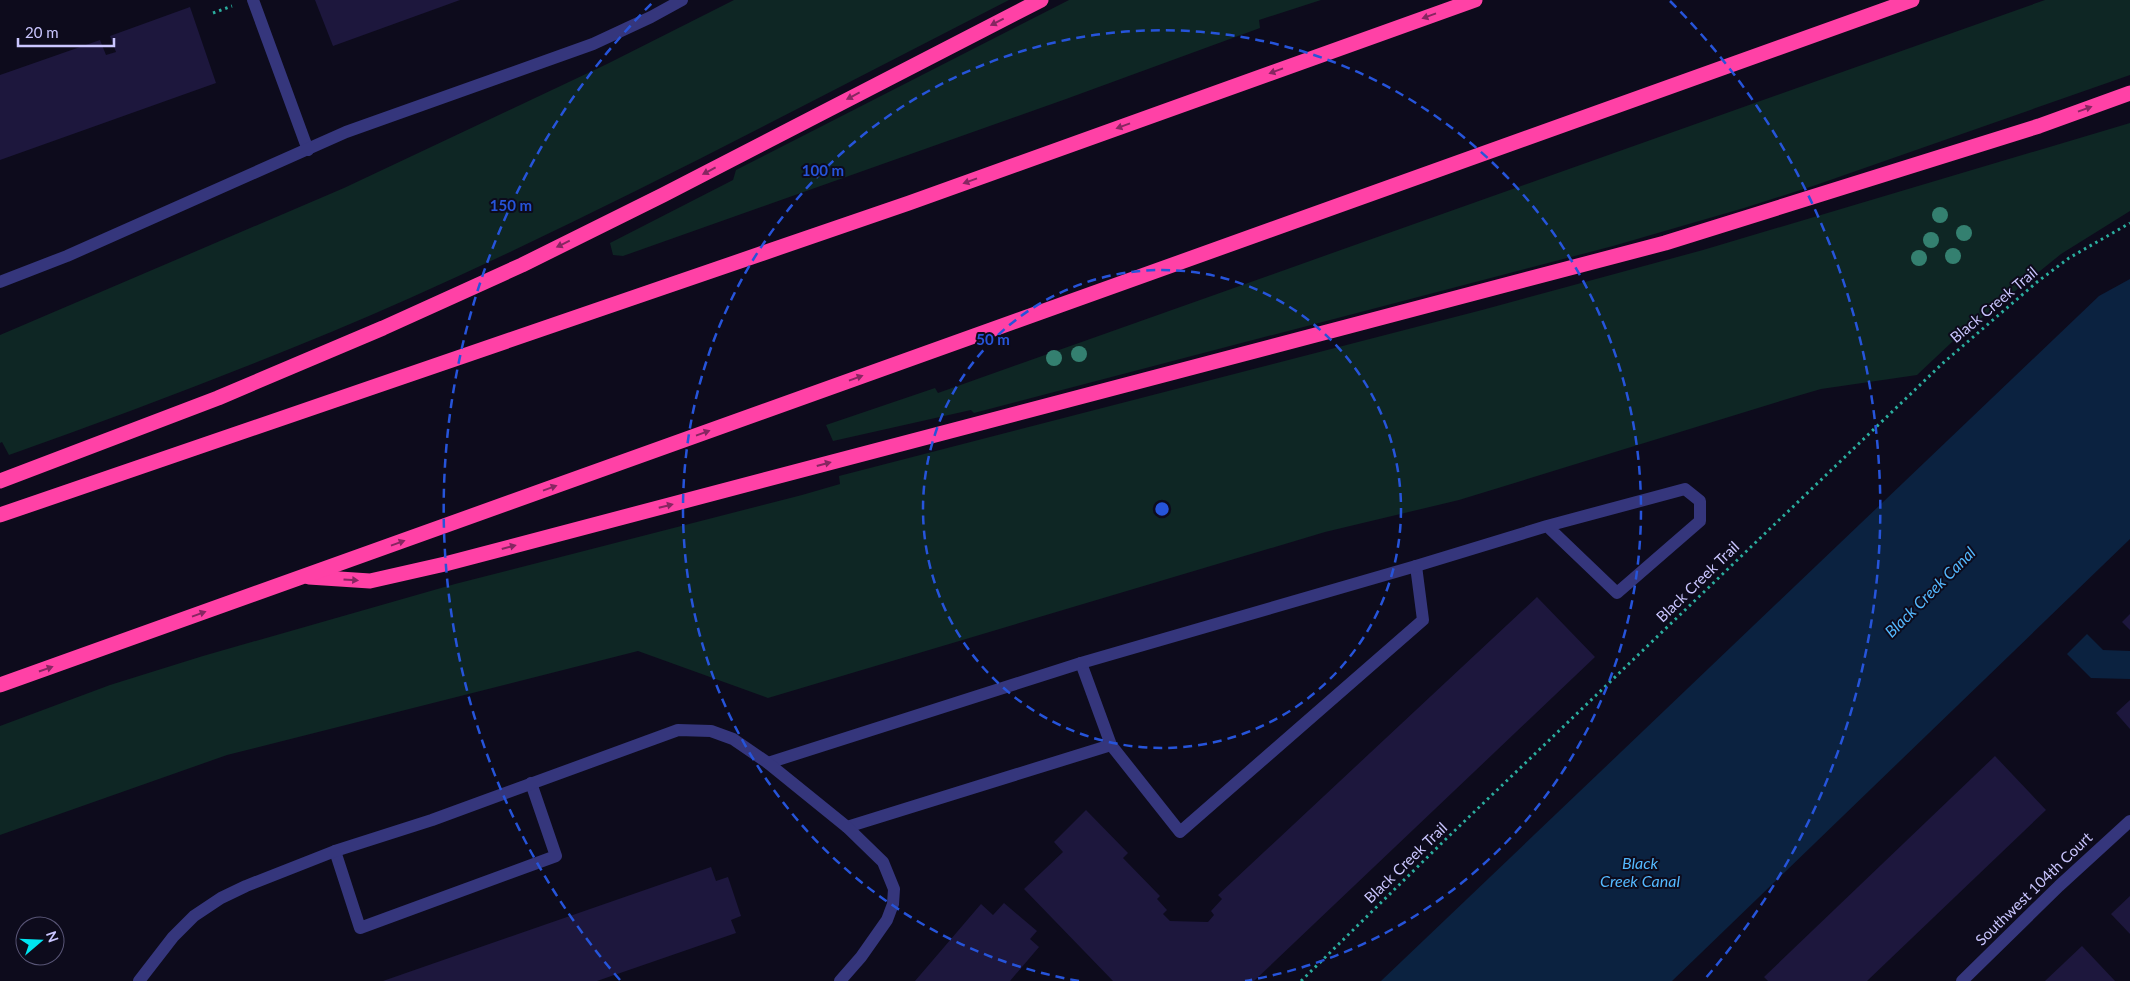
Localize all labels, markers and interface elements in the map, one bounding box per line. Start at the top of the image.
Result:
one-way arrow [1421,12,1436,20]
scale bar [18,15,114,47]
one-way arrow [990,18,1004,26]
text: 20 m [25,23,59,41]
one-way arrow [1268,67,1283,75]
one-way arrow [845,92,860,100]
one-way arrow [2077,105,2092,112]
one-way arrow [1115,122,1130,130]
text: 100 m [802,161,844,179]
one-way arrow [702,167,715,176]
one-way arrow [962,177,977,185]
text: 150 m [490,196,532,214]
one-way arrow [556,240,570,248]
street label: Black Creek Trail [1946,263,2041,346]
text: 50 m [976,330,1010,348]
one-way arrow [849,374,864,381]
one-way arrow [696,429,711,436]
one-way arrow [816,460,831,468]
one-way arrow [543,484,558,491]
centre of rings [1153,500,1171,518]
one-way arrow [659,501,674,509]
street label: Black Creek Trail [1652,537,1743,625]
one-way arrow [390,539,405,546]
one-way arrow [502,542,517,550]
water label: Black Creek Canal [1881,542,1979,641]
one-way arrow [343,576,359,584]
one-way arrow [192,610,207,618]
one-way arrow [39,665,54,673]
street label: Black Creek Trail [1360,818,1451,906]
street label: Southwest 104th Court [1971,827,2096,949]
water label: Black Creek Canal [1600,853,1680,890]
north arrow [15,916,65,966]
text: N [43,929,63,944]

